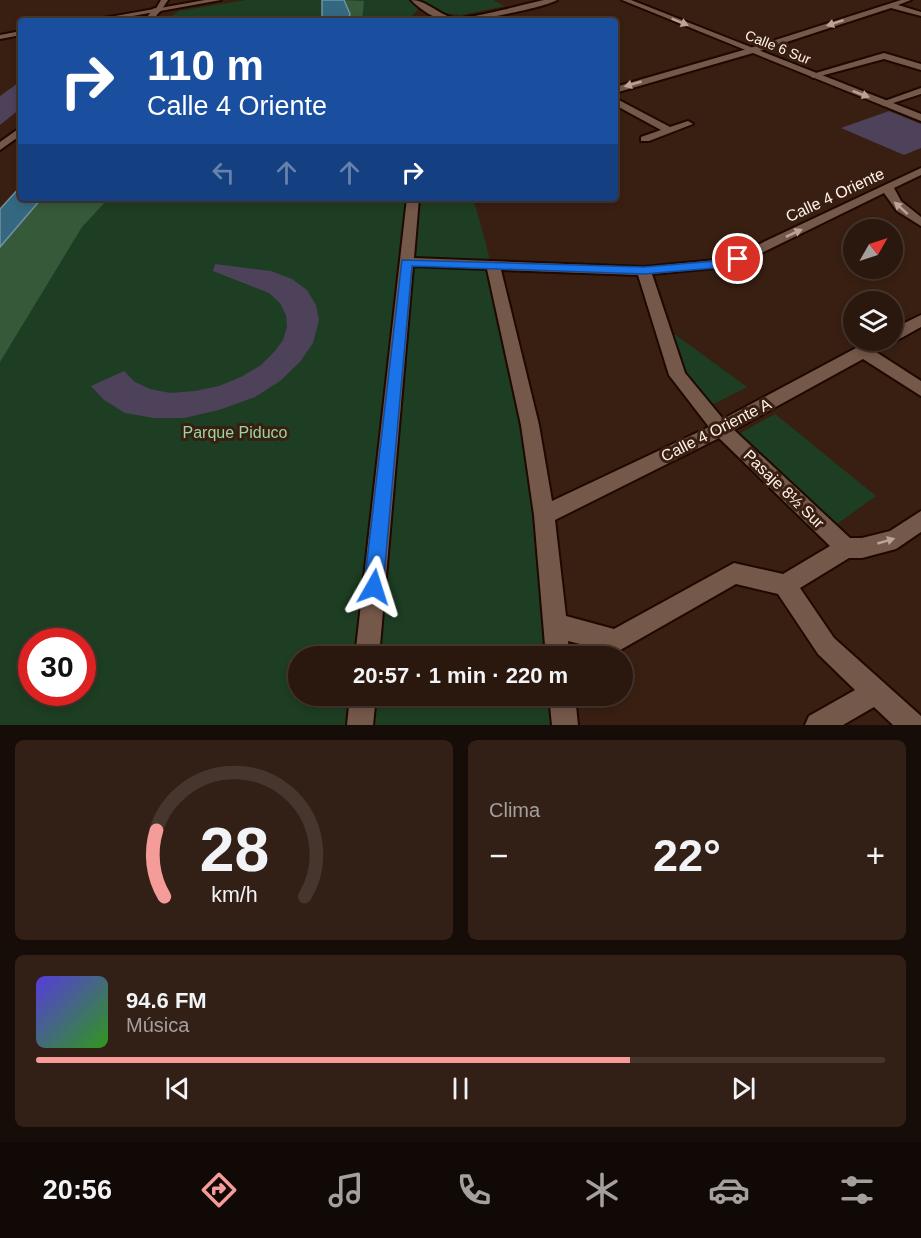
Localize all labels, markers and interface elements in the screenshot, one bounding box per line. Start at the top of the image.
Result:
one-way arrow [671,17,689,27]
one-way arrow [826,19,844,28]
street label: Calle 6 Sur [743,27,813,68]
icon: right [48,42,126,120]
text: 110 m [147,42,264,89]
one-way arrow [624,80,642,89]
one-way arrow [852,90,870,99]
text: Calle 4 Oriente [147,91,327,121]
icon: left [207,156,240,189]
icon: ahead [270,156,303,189]
icon: ahead [333,156,366,189]
icon: right [396,156,429,189]
street label: Calle 4 Oriente [783,165,887,225]
one-way arrow [894,201,909,215]
north arrow [843,219,903,279]
map controls [843,219,903,351]
one-way arrow [786,228,803,237]
pin [712,233,763,284]
icon: arrive [721,242,754,275]
button: layers [843,291,903,351]
street label: Calle 4 Oriente A [658,395,774,465]
park label: Parque Piduco [183,424,288,441]
street label: Pasaje 8½ Sur [740,446,828,532]
one-way arrow [877,536,895,545]
position arrow [342,555,406,619]
speed limit sign: 30 [18,628,96,706]
text: 20:57 · 1 min · 220 m [353,663,568,688]
text: Clima [489,799,540,821]
text: 28 [199,815,269,884]
text: 22° [653,830,721,881]
text: − [489,837,508,874]
text: + [866,837,885,874]
text: km/h [211,883,257,907]
text: 94.6 FM [126,988,207,1013]
text: Música [126,1014,189,1036]
icon: previous [161,1072,194,1105]
icon: pause [444,1072,477,1105]
icon: next [727,1072,760,1105]
icon: directions [198,1169,240,1211]
icon: music [325,1169,367,1211]
icon: phone [453,1169,495,1211]
icon: climate [581,1169,623,1211]
icon: car [708,1169,750,1211]
icon: filters [836,1169,878,1211]
text: 20:56 [43,1175,112,1205]

